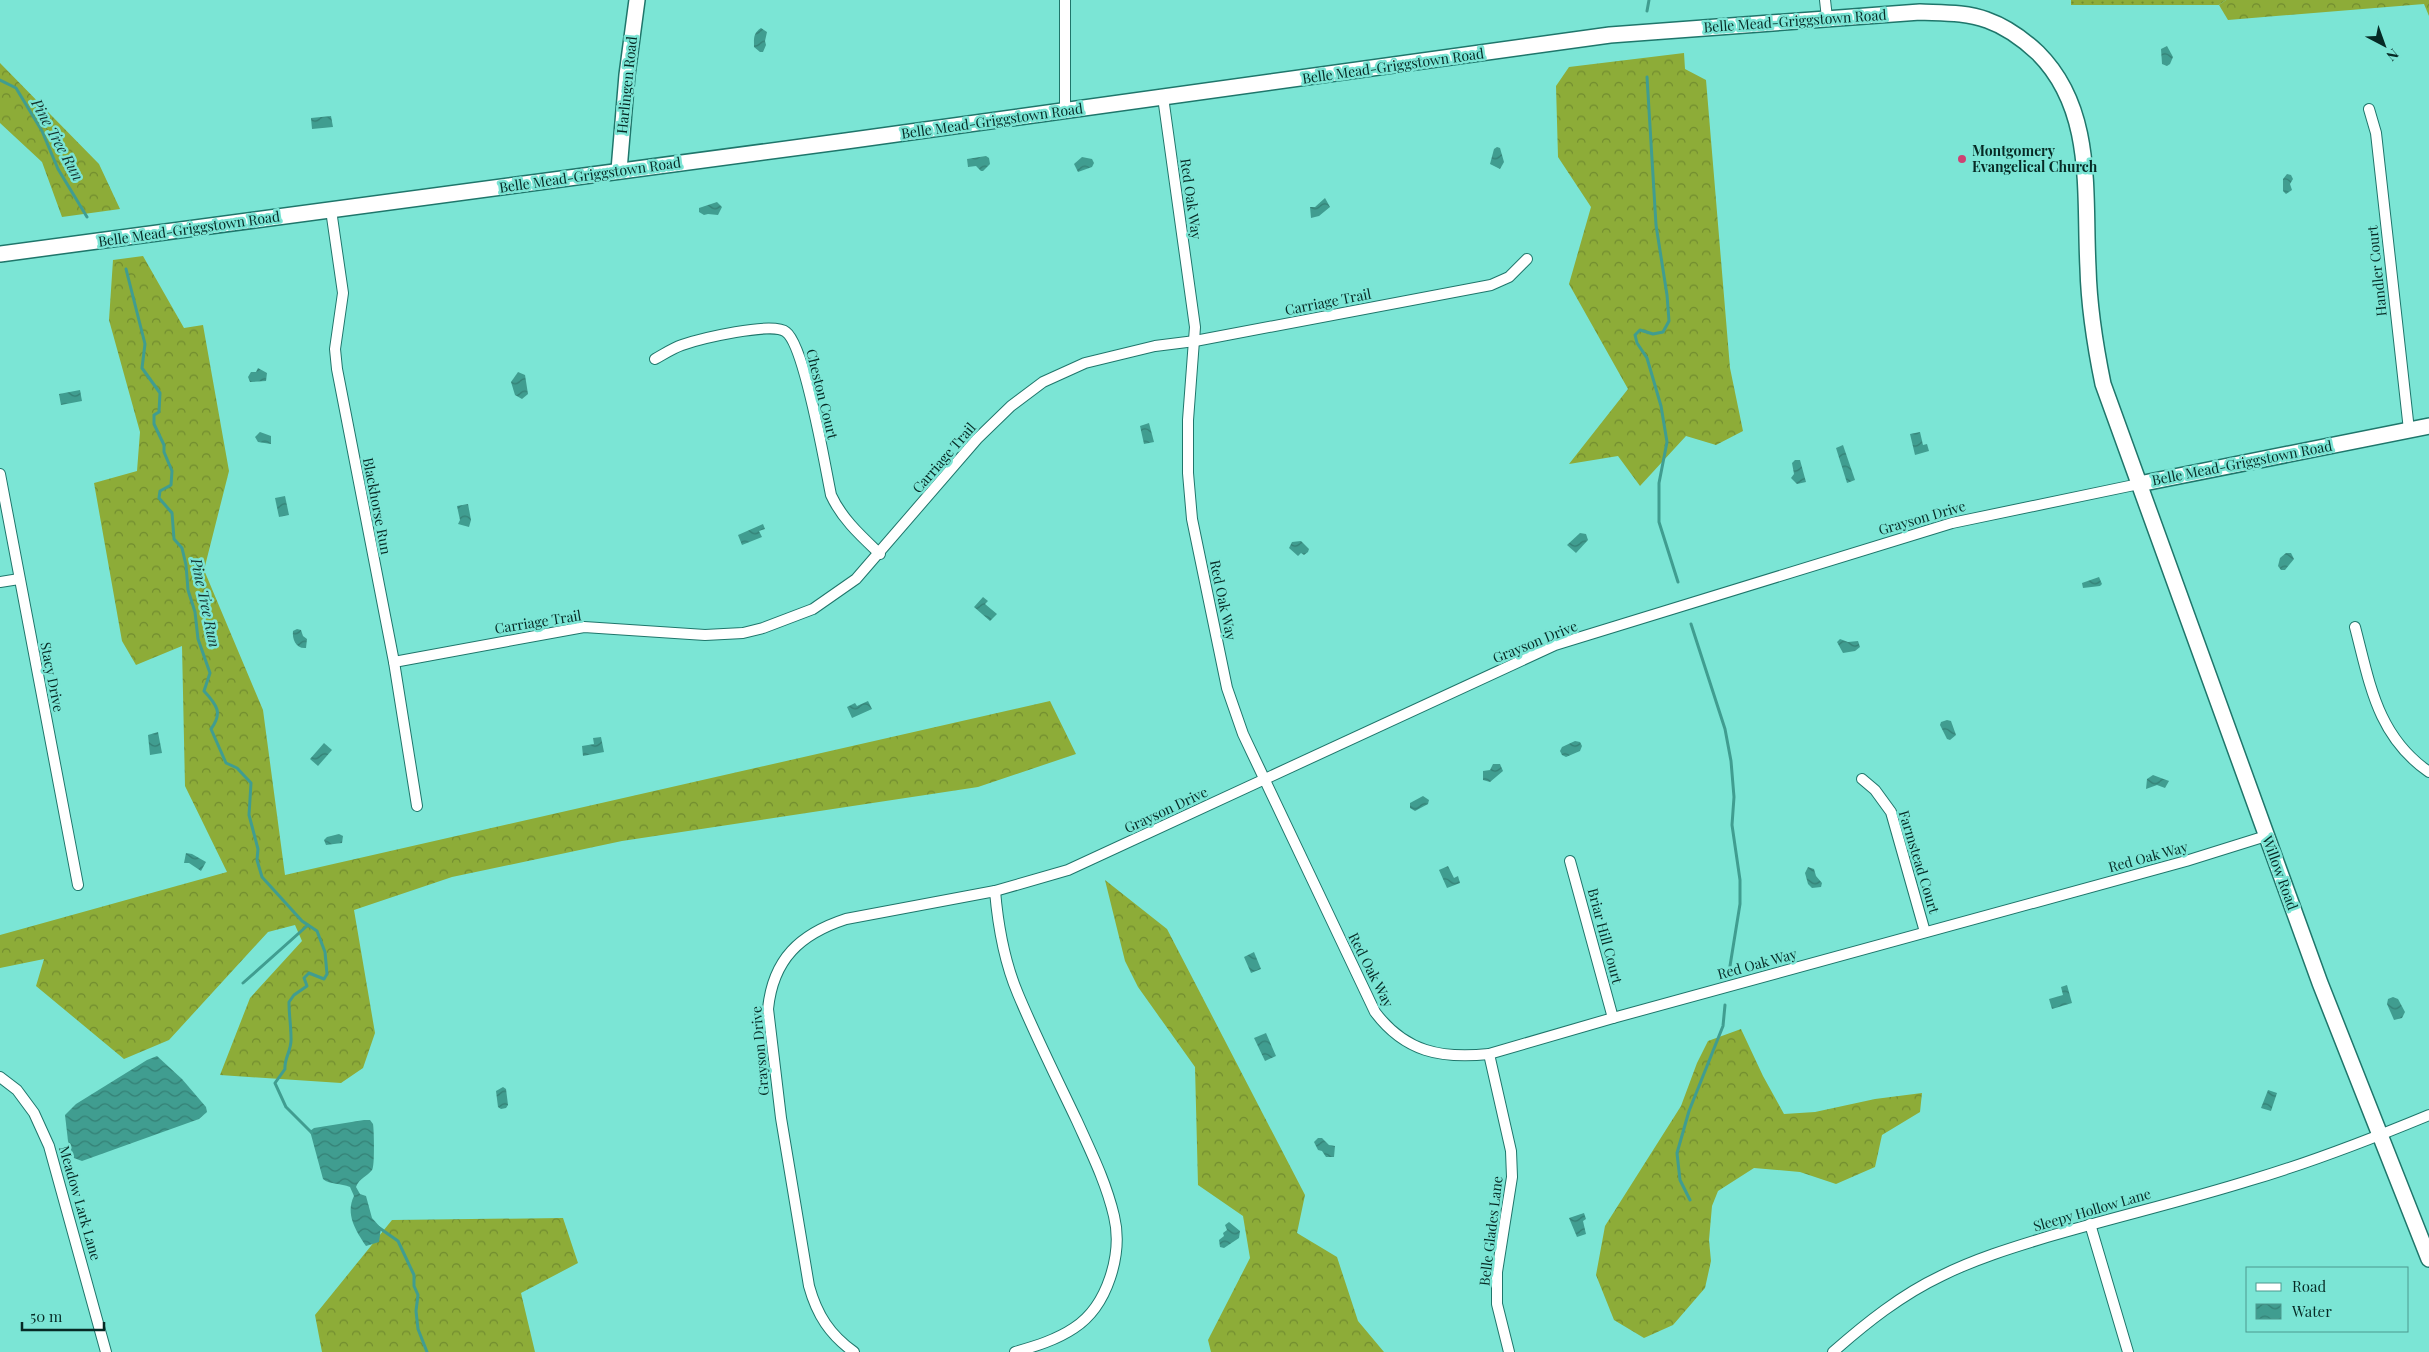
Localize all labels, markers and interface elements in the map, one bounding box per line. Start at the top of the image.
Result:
street label: Belle Mead-Griggstown Road [1703,5,1887,36]
north arrow [2359,20,2409,70]
street label: Harlingen Road [612,35,641,135]
street label: Belle Mead-Griggstown Road [1301,43,1485,88]
text: N [2383,45,2403,66]
water label: Pine Tree Run [27,94,89,184]
street label: Belle Mead-Griggstown Road [900,98,1084,143]
place label: Montgomery Evangelical Church [1972,141,2098,176]
street label: Belle Mead-Griggstown Road [498,152,682,197]
marker: Montgomery Evangelical Church [1956,153,1968,165]
street label: Red Oak Way [1176,157,1207,241]
street label: Belle Mead-Griggstown Road [97,206,281,251]
street label: Handler Court [2362,224,2391,317]
street label: Carriage Trail [1283,284,1373,319]
street label: Cheston Court [802,347,843,442]
street label: Carriage Trail [908,418,980,497]
street label: Belle Mead-Griggstown Road [2150,436,2334,489]
street label: Blackhorse Run [359,456,396,557]
street label: Grayson Drive [1876,496,1968,539]
water label: Pine Tree Run [187,555,225,649]
street label: Red Oak Way [1206,558,1241,642]
street label: Carriage Trail [493,605,583,638]
street label: Grayson Drive [1490,616,1580,667]
street label: Stacy Drive [36,640,69,713]
street label: Grayson Drive [1121,782,1211,837]
street label: Farmstead Court [1895,808,1944,917]
street label: Willow Road [2258,832,2303,913]
street label: Red Oak Way [2106,837,2190,876]
street label: Briar Hill Court [1584,886,1628,987]
street label: Red Oak Way [1344,929,1398,1010]
street label: Red Oak Way [1715,944,1799,983]
street label: Grayson Drive [746,1005,773,1097]
street label: Meadow Lark Lane [55,1143,106,1262]
street label: Belle Glades Lane [1474,1175,1507,1287]
street label: Sleepy Hollow Lane [2031,1184,2153,1235]
legend [2246,1267,2409,1332]
text: Road [2292,1276,2326,1296]
scale bar [22,1300,105,1332]
text: Water [2291,1301,2332,1321]
text: 50 m [30,1306,63,1326]

